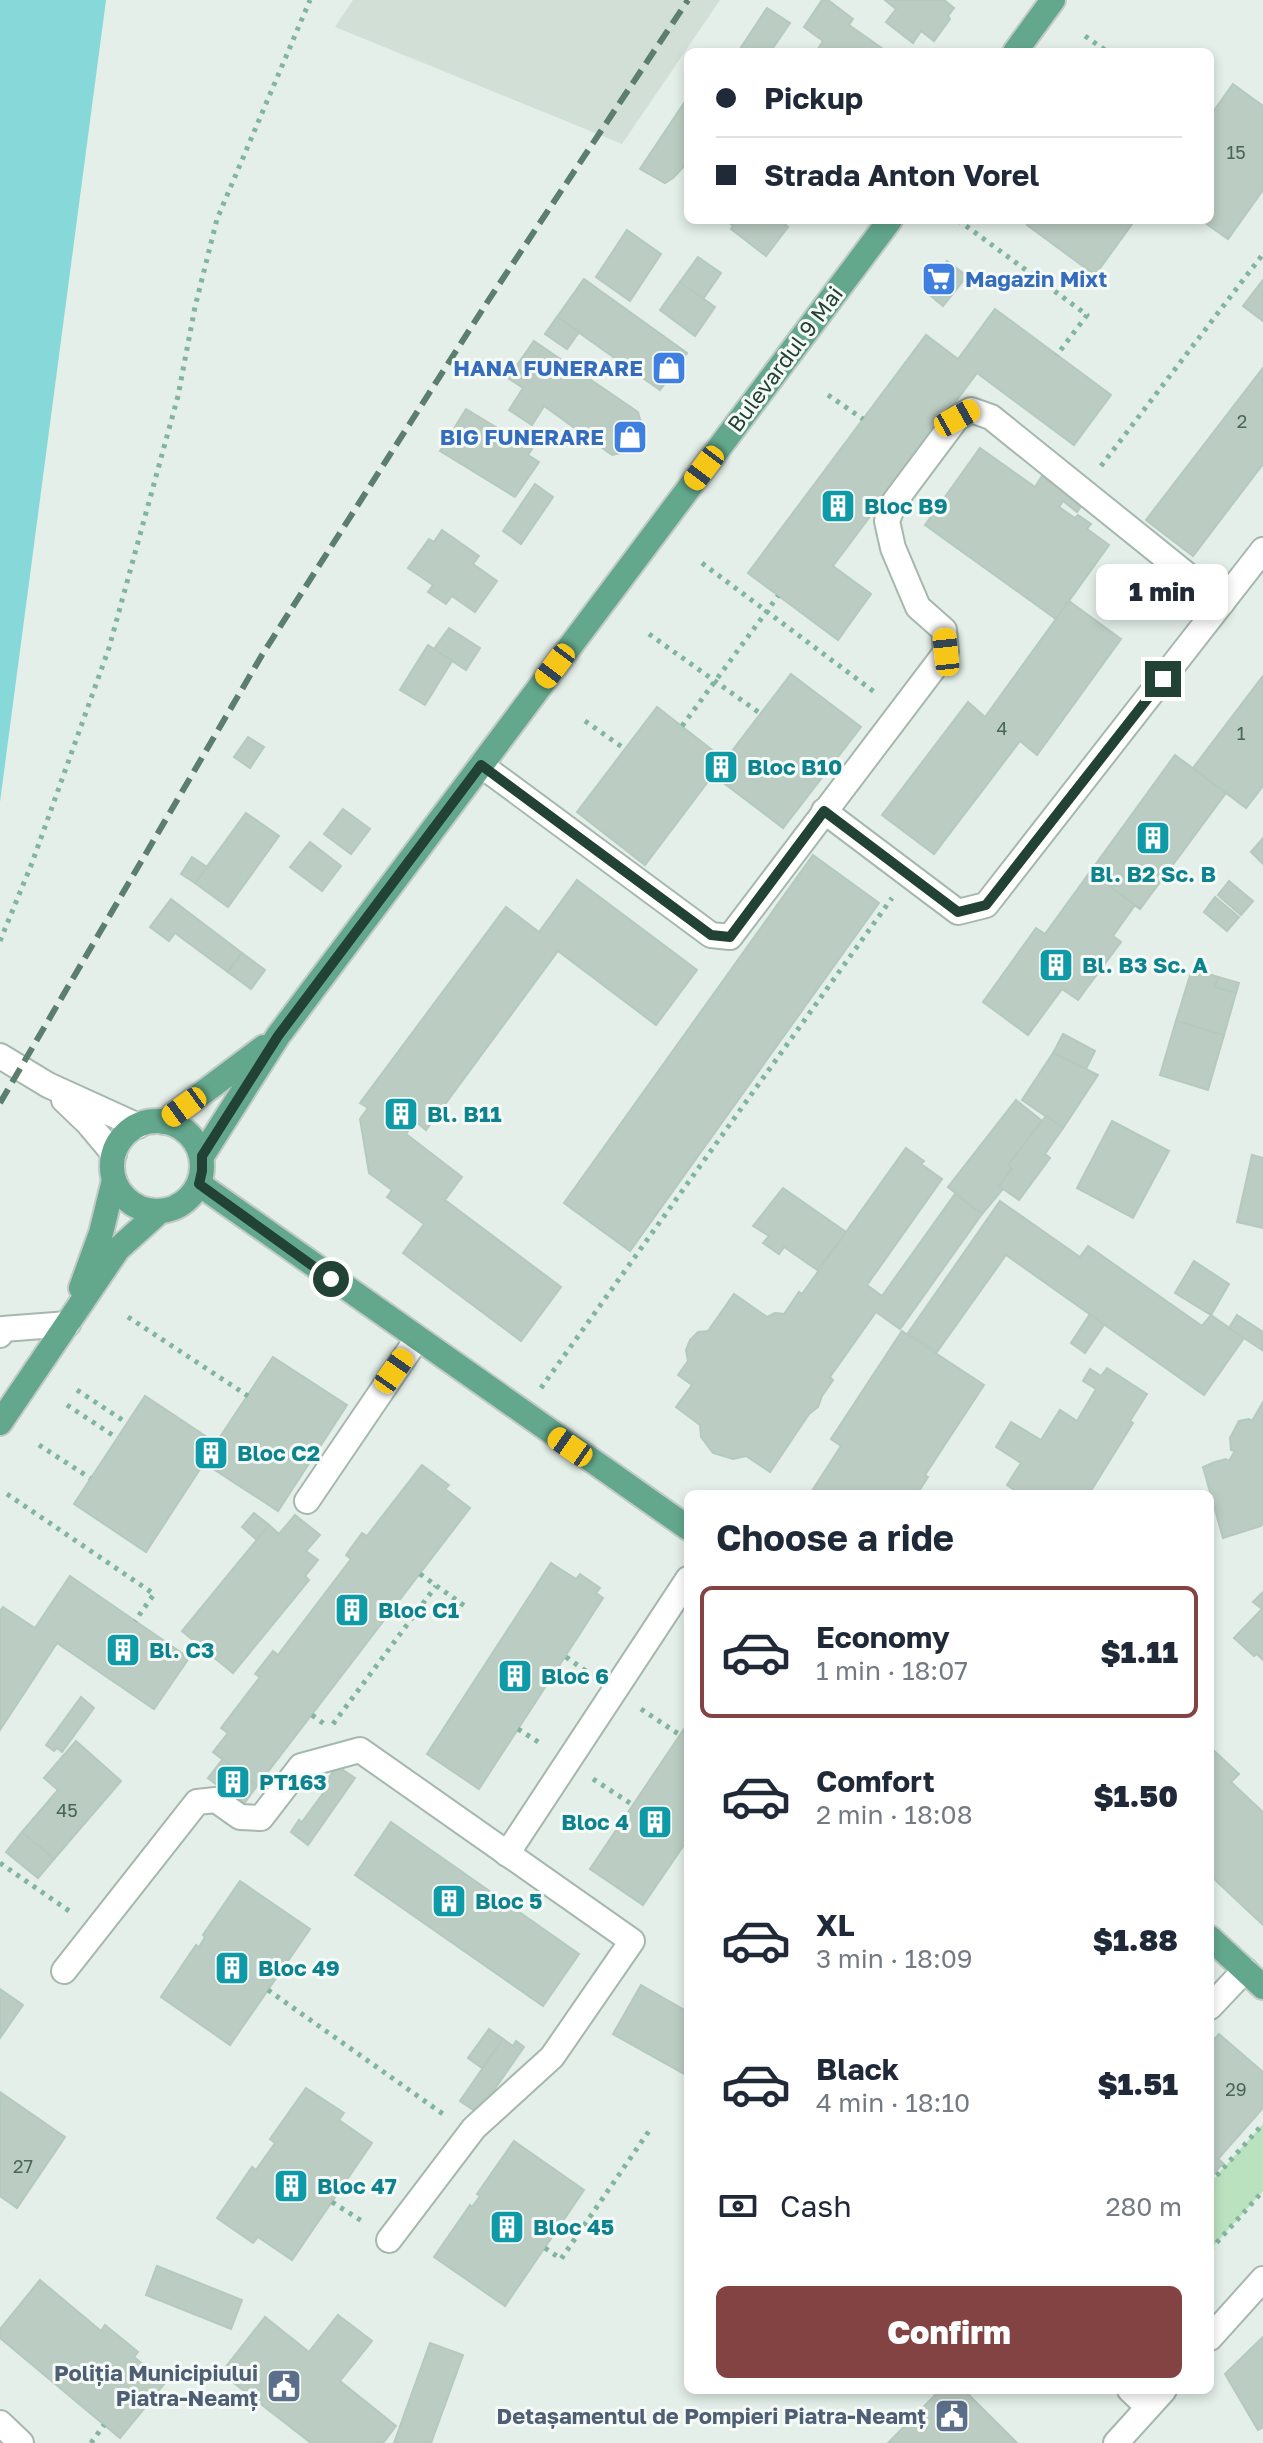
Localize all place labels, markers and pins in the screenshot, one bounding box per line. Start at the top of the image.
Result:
supermarket icon: Magazin Mixt [920,260,958,298]
place label: Magazin Mixt [965,265,1107,292]
shop icon: HANA FUNERARE [650,349,688,387]
place label: HANA FUNERARE [453,354,643,381]
shop icon: BIG FUNERARE [611,418,649,456]
place label: BIG FUNERARE [440,423,604,450]
building icon: Bloc B9 [819,487,857,525]
place label: Bloc B9 [864,492,948,519]
building icon: Bloc B10 [702,748,740,786]
place label: Bloc B10 [747,753,842,780]
building icon: Bl. B2 Sc. B [1134,819,1172,857]
place label: Bl. B2 Sc. B [1090,860,1216,887]
building icon: Bl. B3 Sc. A [1037,946,1075,984]
place label: Bl. B3 Sc. A [1082,951,1208,978]
building icon: Bl. B11 [382,1095,420,1133]
place label: Bl. B11 [427,1100,502,1127]
building icon: Bloc C2 [192,1434,230,1472]
place label: Bloc C2 [237,1439,320,1466]
building icon: Bloc C1 [333,1591,371,1629]
place label: Bloc C1 [378,1596,459,1623]
building icon: Bl. C3 [104,1631,142,1669]
place label: Bl. C3 [149,1636,214,1663]
building icon: Bloc 6 [496,1657,534,1695]
place label: Bloc 6 [541,1662,609,1689]
building icon: PT163 [214,1763,252,1801]
place label: PT163 [259,1768,327,1795]
building icon: Bloc 4 [636,1803,674,1841]
place label: Bloc 4 [561,1808,629,1835]
building icon: Bloc 5 [430,1882,468,1920]
place label: Bloc 5 [475,1887,543,1914]
building icon: Bloc 49 [213,1949,251,1987]
place label: Bloc 49 [258,1954,340,1981]
building icon: Bloc 47 [272,2167,310,2205]
place label: Bloc 47 [317,2172,397,2199]
building icon: Bloc 45 [488,2208,526,2246]
place label: Bloc 45 [533,2213,614,2240]
place label: Poliția Municipiului Piatra-Neamț [54,2359,258,2411]
public building icon: Poliția Municipiului Piatra-Neamț [265,2367,303,2405]
public building icon: Detașamentul de Pompieri Piatra-Neamț [933,2397,971,2435]
place label: Detașamentul de Pompieri Piatra-Neamț [497,2402,926,2429]

